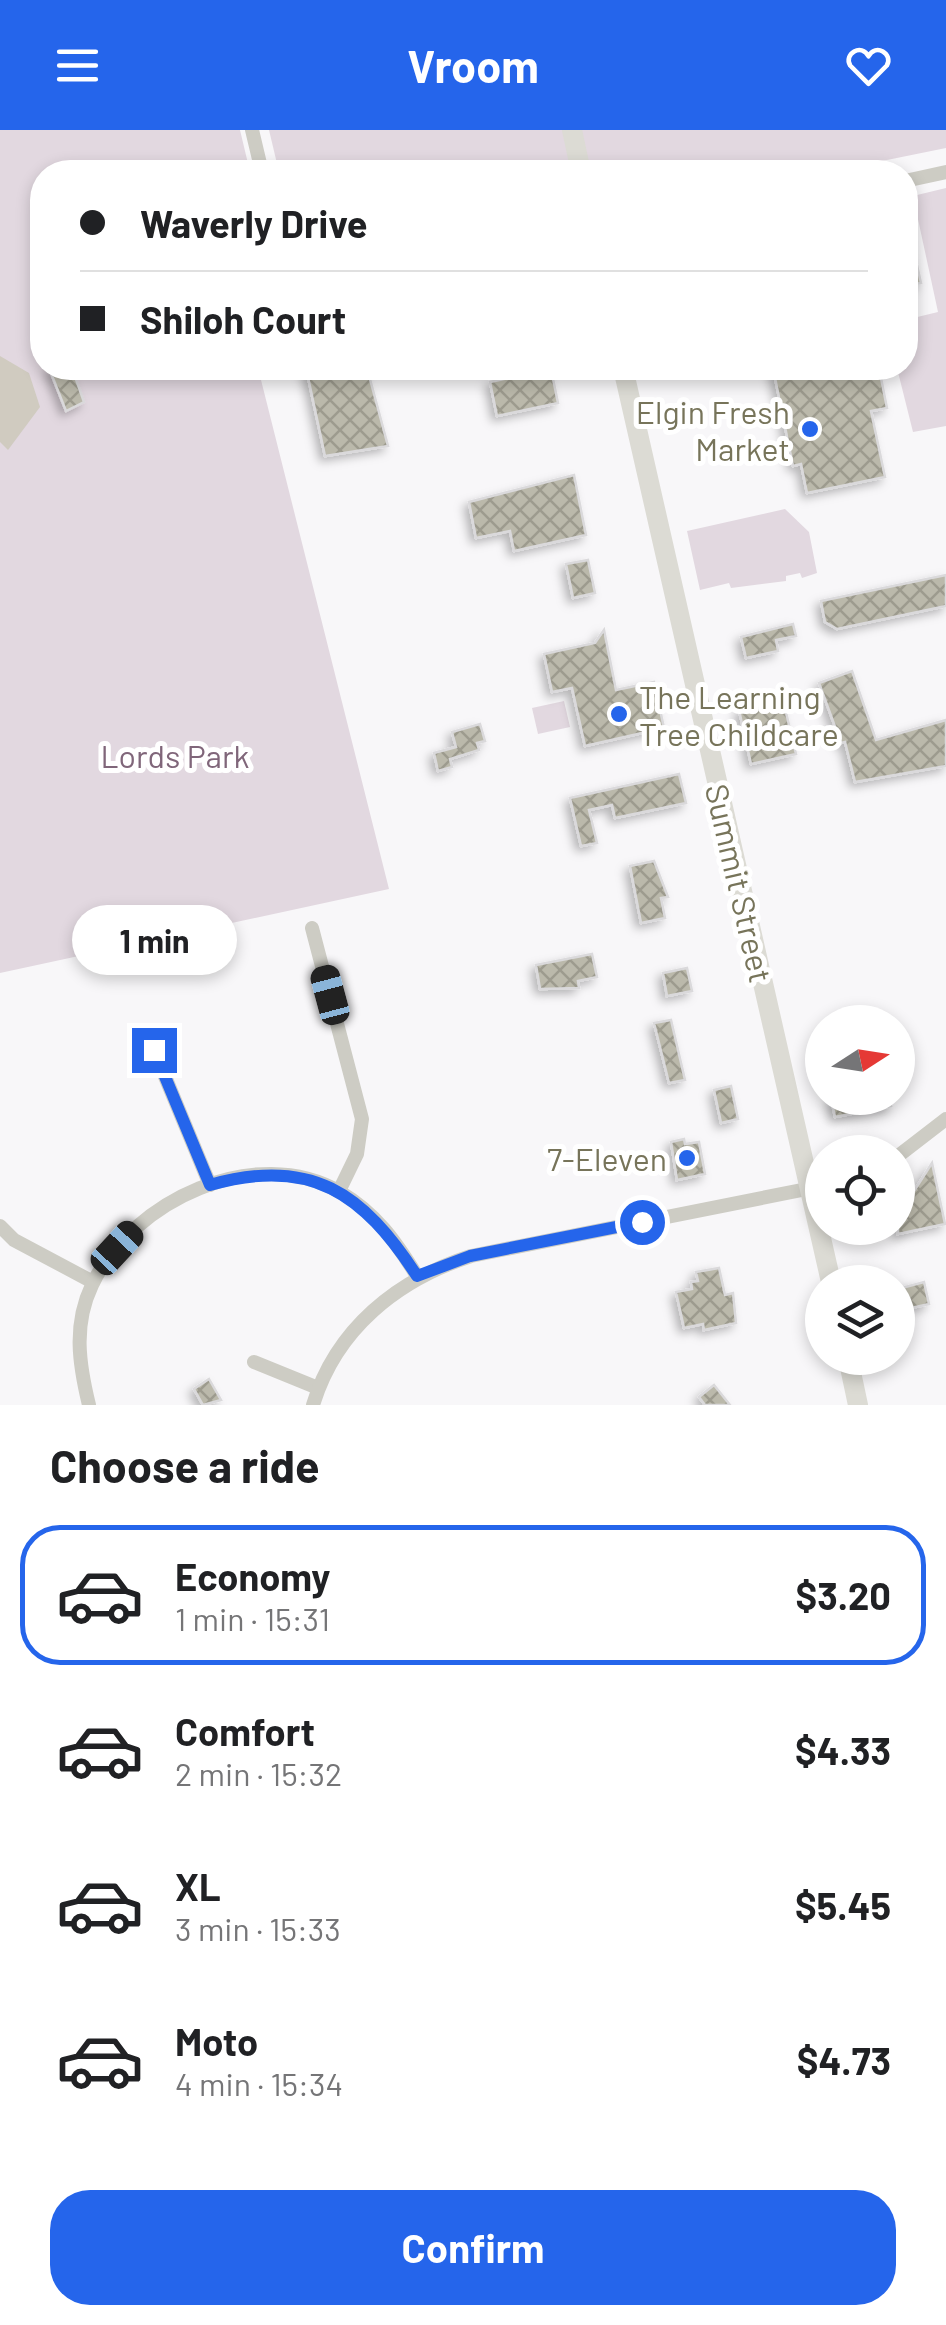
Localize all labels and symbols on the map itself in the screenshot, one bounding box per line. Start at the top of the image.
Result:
place label: Elgin Fresh Market [636,392,790,467]
marker: Elgin Fresh Market [799,418,821,440]
place label: The Learning Tree Childcare [639,677,839,752]
marker: The Learning Tree Childcare [608,703,630,725]
park label: Lords Park [100,736,250,774]
street label: Summit Street [699,780,781,986]
callout: 1 min [72,905,236,975]
car [308,962,352,1028]
north arrow [805,1005,915,1115]
route end [132,1028,177,1073]
place label: 7-Eleven [547,1139,667,1177]
marker: 7-Eleven [676,1147,698,1169]
route start [620,1200,665,1245]
car [86,1216,148,1280]

